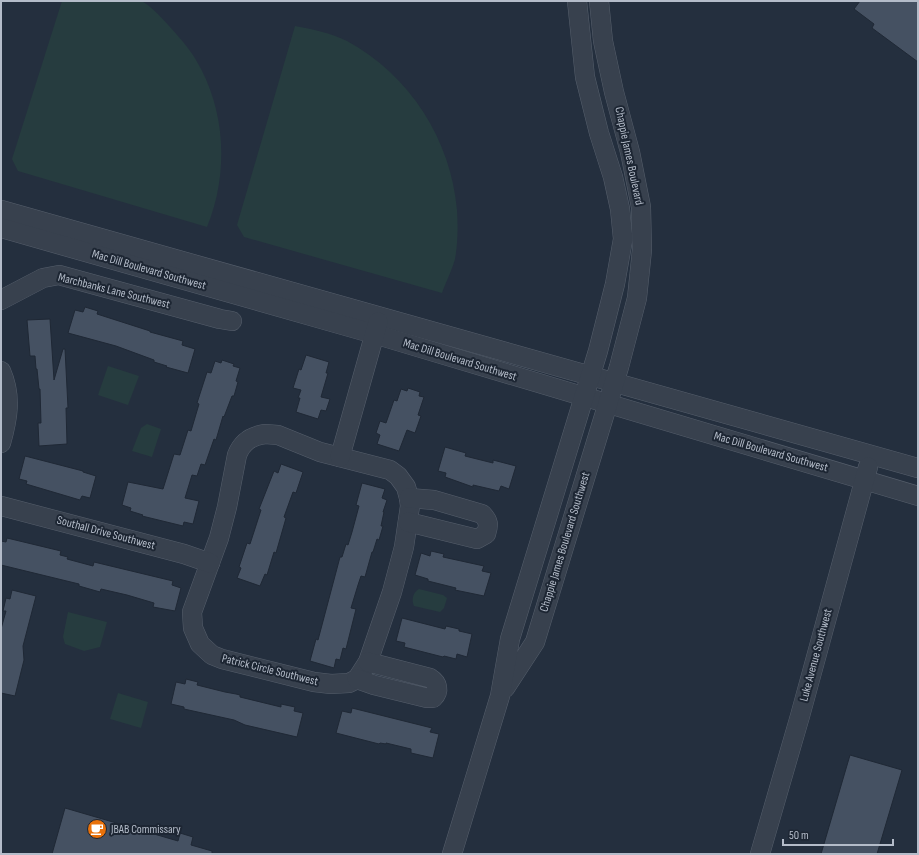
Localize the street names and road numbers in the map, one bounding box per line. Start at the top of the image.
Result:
street label: Chappie James Boulevard [611,106,647,206]
street label: Mac Dill Boulevard Southwest [90,247,208,294]
street label: Marchbanks Lane Southwest [57,270,172,312]
street label: Mac Dill Boulevard Southwest [401,336,519,385]
street label: Mac Dill Boulevard Southwest [712,429,830,476]
street label: Chappie James Boulevard Southwest [537,470,594,614]
street label: Southall Drive Southwest [55,513,157,553]
street label: Luke Avenue Southwest [796,607,836,703]
street label: Patrick Circle Southwest [220,651,320,689]

